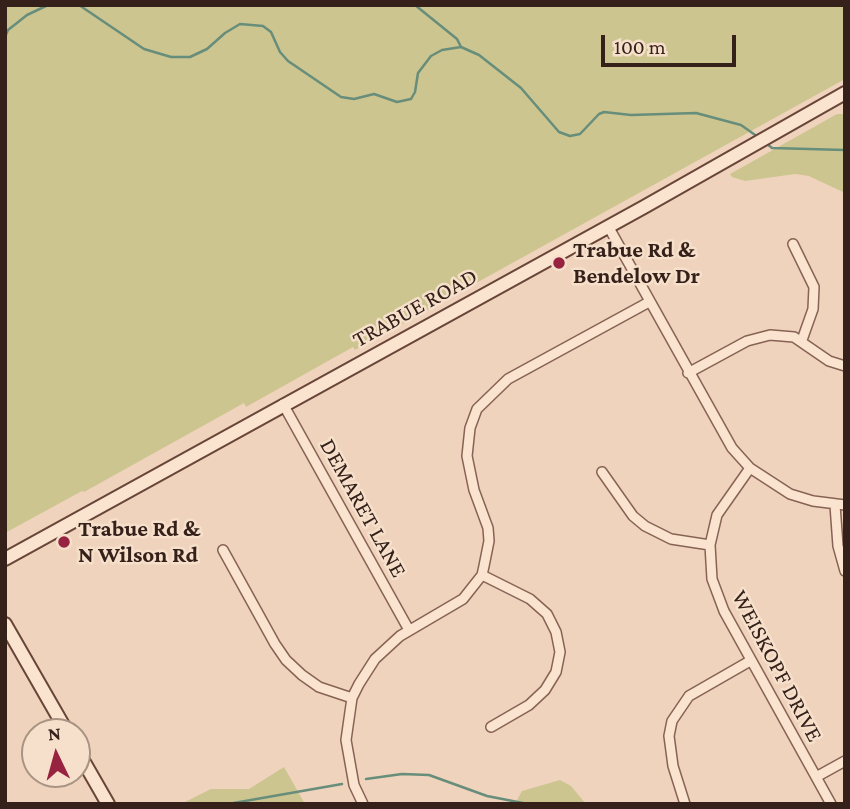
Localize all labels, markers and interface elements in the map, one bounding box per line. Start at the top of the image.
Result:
scale bar [605,21,740,65]
text: 100 m [614,35,666,59]
place label: Trabue Rd & Bendelow Dr [573,236,700,290]
marker: Trabue Rd & Bendelow Dr [551,255,567,271]
street label: TRABUE ROAD [348,262,482,354]
street label: DEMARET LANE [314,434,412,582]
place label: Trabue Rd & N Wilson Rd [78,515,200,569]
marker: Trabue Rd & N Wilson Rd [56,534,72,550]
street label: WEISKOPF DRIVE [725,586,829,746]
north arrow [21,718,91,788]
text: N [47,723,62,745]

